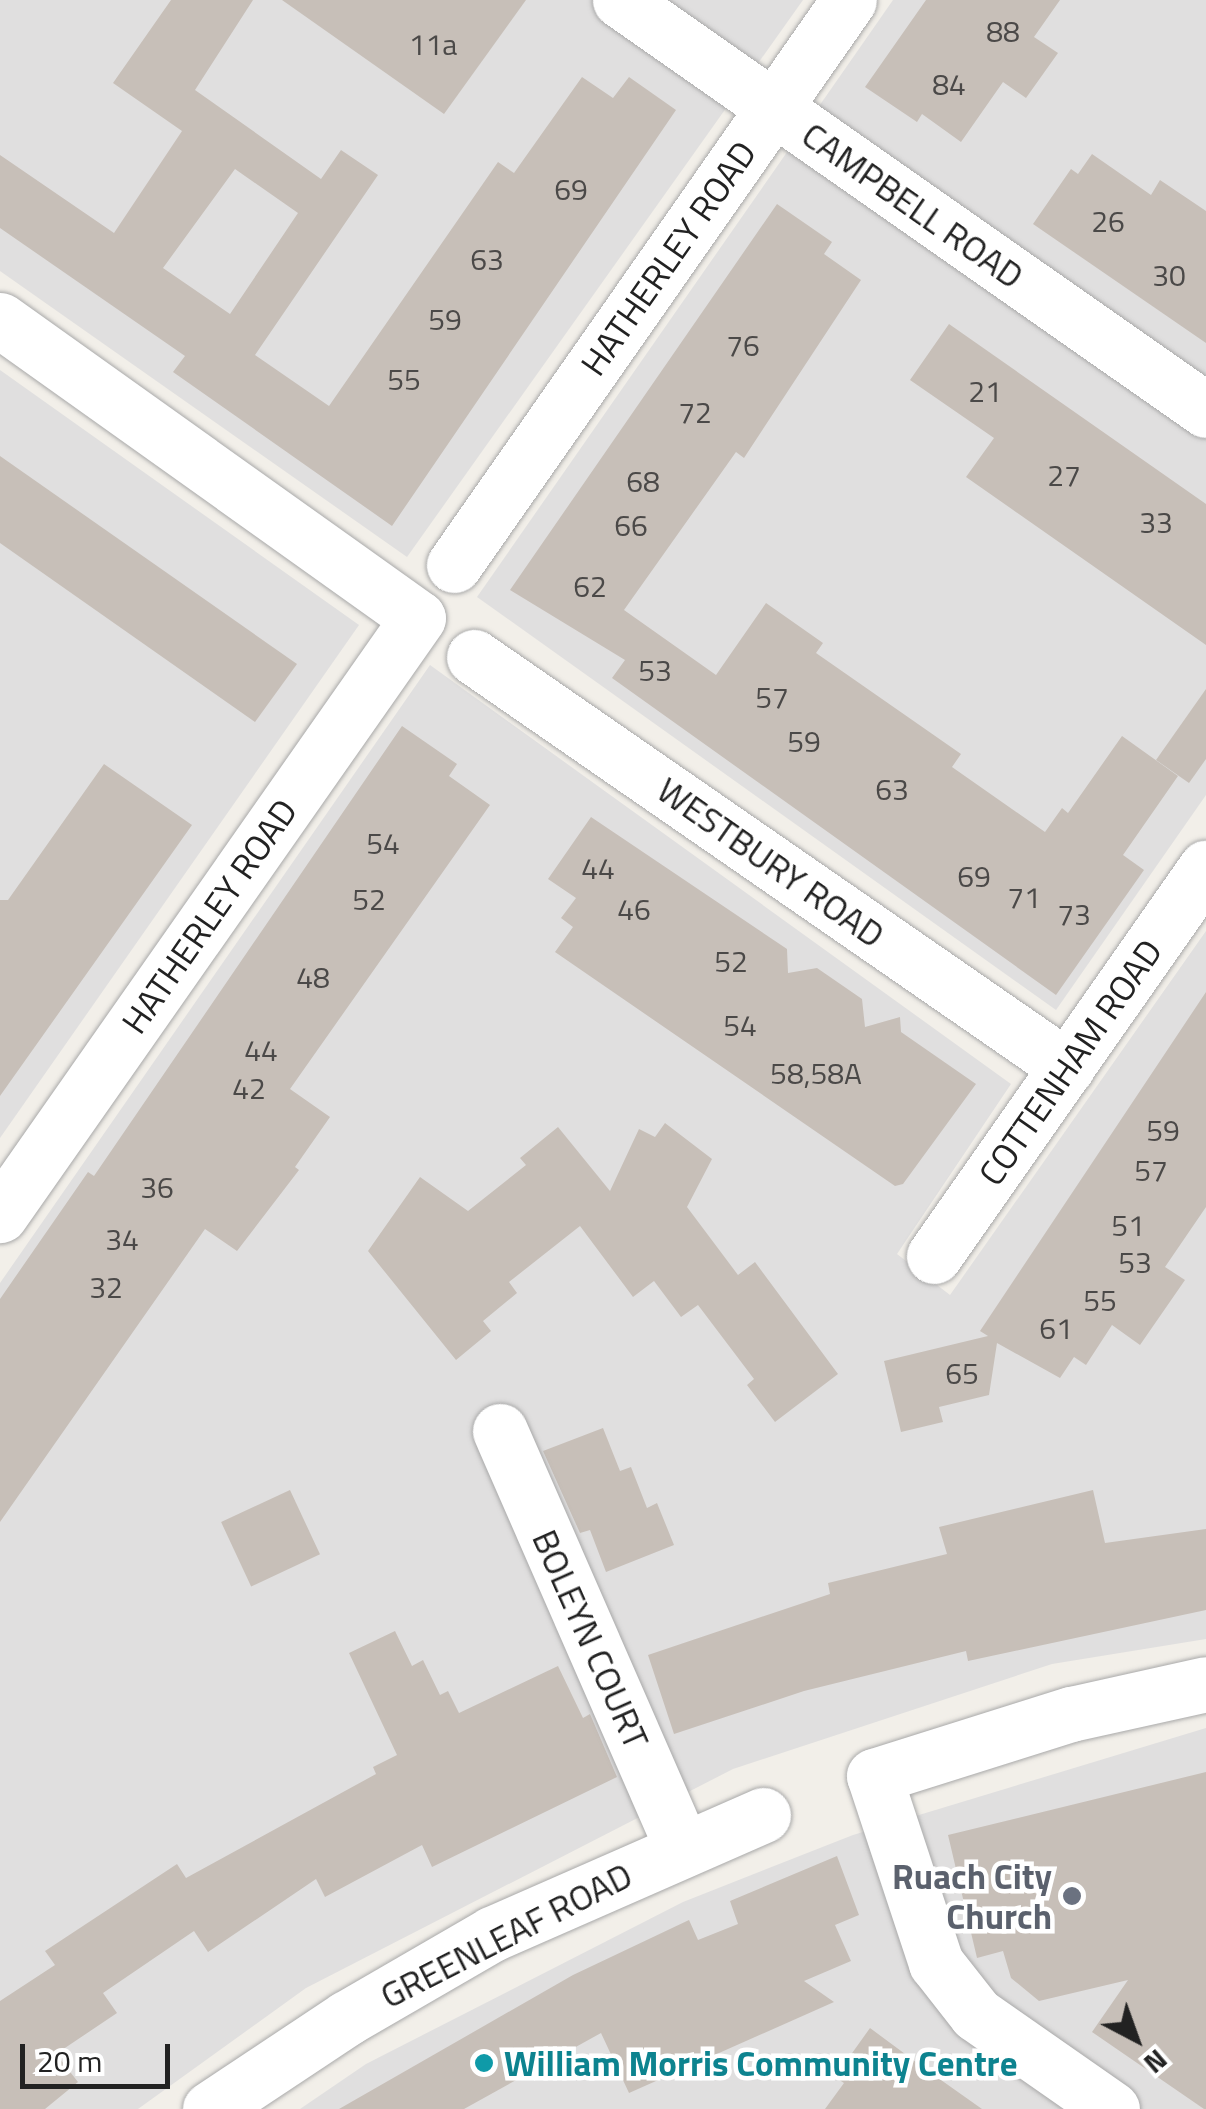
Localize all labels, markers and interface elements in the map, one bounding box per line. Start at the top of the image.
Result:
house number: 88 [986,13,1020,49]
house number: 11a [409,26,457,62]
house number: 84 [932,66,966,102]
street label: CAMPBELL ROAD [795,113,1031,297]
street label: HATHERLEY ROAD [572,133,764,383]
house number: 69 [554,171,588,207]
house number: 26 [1091,203,1125,239]
house number: 63 [470,241,504,277]
house number: 30 [1152,257,1186,293]
house number: 59 [428,301,462,337]
house number: 76 [726,327,760,363]
house number: 55 [387,361,421,397]
house number: 21 [968,373,1002,409]
house number: 72 [678,394,712,430]
house number: 27 [1047,457,1081,493]
house number: 68 [626,463,660,499]
house number: 33 [1139,504,1173,540]
house number: 66 [614,507,648,543]
house number: 62 [573,568,607,604]
house number: 53 [638,652,672,688]
house number: 57 [755,679,789,715]
house number: 59 [787,723,821,759]
street label: WESTBURY ROAD [650,768,892,956]
house number: 63 [875,771,909,807]
street label: HATHERLEY ROAD [113,791,305,1041]
house number: 54 [366,825,400,861]
house number: 44 [581,850,615,886]
house number: 69 [957,858,991,894]
house number: 71 [1007,879,1041,915]
house number: 52 [352,881,386,917]
house number: 46 [617,891,651,927]
house number: 73 [1057,896,1091,932]
street label: COTTENHAM ROAD [970,931,1170,1193]
house number: 52 [714,943,748,979]
house number: 48 [296,959,330,995]
house number: 54 [723,1007,757,1043]
house number: 44 [244,1032,278,1068]
house number: 58,58A [770,1055,862,1091]
house number: 42 [232,1070,266,1106]
house number: 59 [1146,1112,1180,1148]
house number: 57 [1134,1152,1168,1188]
house number: 36 [140,1169,174,1205]
house number: 51 [1111,1207,1145,1243]
house number: 34 [105,1221,139,1257]
house number: 53 [1118,1244,1152,1280]
house number: 32 [89,1269,123,1305]
house number: 55 [1083,1282,1117,1318]
house number: 61 [1039,1310,1073,1346]
house number: 65 [945,1355,979,1391]
street label: BOLEYN COURT [524,1523,658,1755]
street label: GREENLEAF ROAD [373,1854,639,2016]
place label: Ruach City Church [892,1855,1052,1937]
marker: Ruach City Church [1061,1885,1083,1907]
north arrow [1086,1989,1186,2089]
scale bar [25,2024,175,2086]
text: 20 m [37,2038,102,2084]
text: N [1135,2039,1177,2085]
place label: William Morris Community Centre [504,2042,1017,2084]
marker: William Morris Community Centre [473,2052,495,2074]

